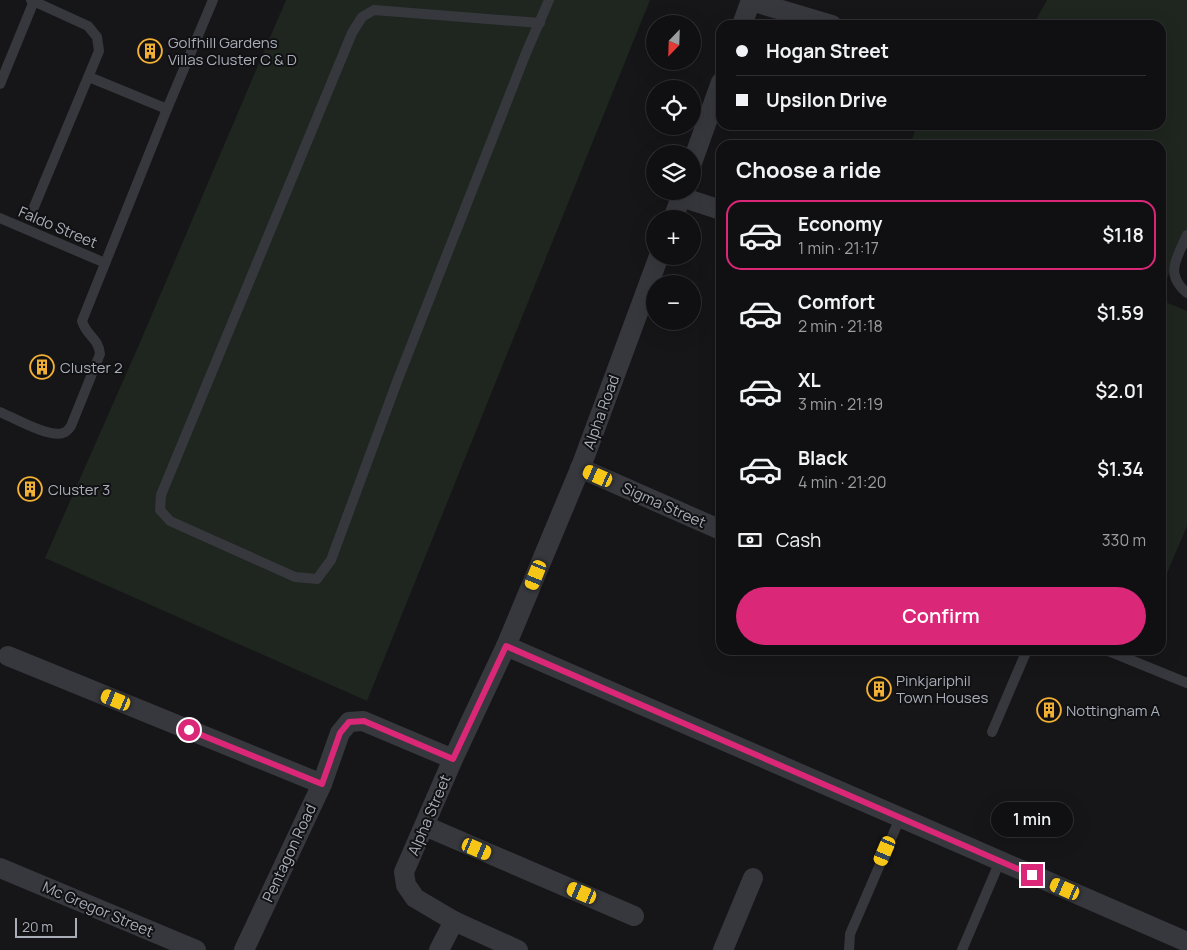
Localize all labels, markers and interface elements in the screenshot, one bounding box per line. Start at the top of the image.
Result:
north arrow [646,15,701,70]
map controls [646,15,701,330]
place label: Golfhill Gardens Villas Cluster C & D [168,32,297,70]
building icon: Golfhill Gardens Villas Cluster C & D [137,38,163,64]
text: Hogan Street [766,38,889,64]
button: locate [646,80,701,135]
text: Upsilon Drive [766,87,887,113]
button: layers [646,145,701,200]
text: Choose a ride [736,155,881,185]
street label: Faldo Street [15,201,101,253]
button: + [646,210,701,265]
text: Economy [798,211,882,237]
icon: car [738,213,783,258]
text: $1.18 [1102,222,1144,248]
text: 1 min · 21:17 [798,237,879,259]
button: − [646,275,701,330]
text: Comfort [798,289,875,315]
icon: car [738,291,783,336]
text: $1.59 [1097,300,1144,326]
text: 2 min · 21:18 [798,315,883,337]
building icon: Cluster 2 [29,354,55,380]
place label: Cluster 2 [60,357,122,378]
text: XL [798,367,821,393]
icon: car [738,369,783,414]
street label: Alpha Road [578,372,624,452]
text: $2.01 [1096,378,1144,404]
text: 3 min · 21:19 [798,393,883,415]
text: Black [798,445,847,471]
icon: car [738,447,783,492]
text: $1.34 [1097,456,1144,482]
car [581,463,614,489]
text: 4 min · 21:20 [798,471,887,493]
building icon: Cluster 3 [17,476,43,502]
street label: Sigma Street [619,477,709,533]
place label: Cluster 3 [48,479,110,500]
icon: cash [736,526,764,554]
text: Cash [776,527,821,553]
text: 330 m [1102,529,1146,551]
car [523,558,548,592]
button: Confirm [736,587,1146,645]
place label: Pinkjariphil Town Houses [896,670,988,708]
building icon: Pinkjariphil Town Houses [866,676,892,702]
car [99,687,132,713]
building icon: Nottingham A [1036,697,1062,723]
place label: Nottingham A [1066,700,1161,721]
route start [178,719,200,741]
street label: Alpha Street [402,771,456,859]
street label: Pentagon Road [257,801,321,905]
callout: 1 min [991,802,1073,838]
text: 1 min [1013,808,1051,830]
car [872,834,897,868]
car [460,836,493,862]
route end [1021,864,1043,886]
street label: Mc Gregor Street [39,876,157,942]
car [1048,876,1081,902]
car [565,880,598,906]
scale bar [15,915,78,938]
text: 20 m [22,917,53,936]

